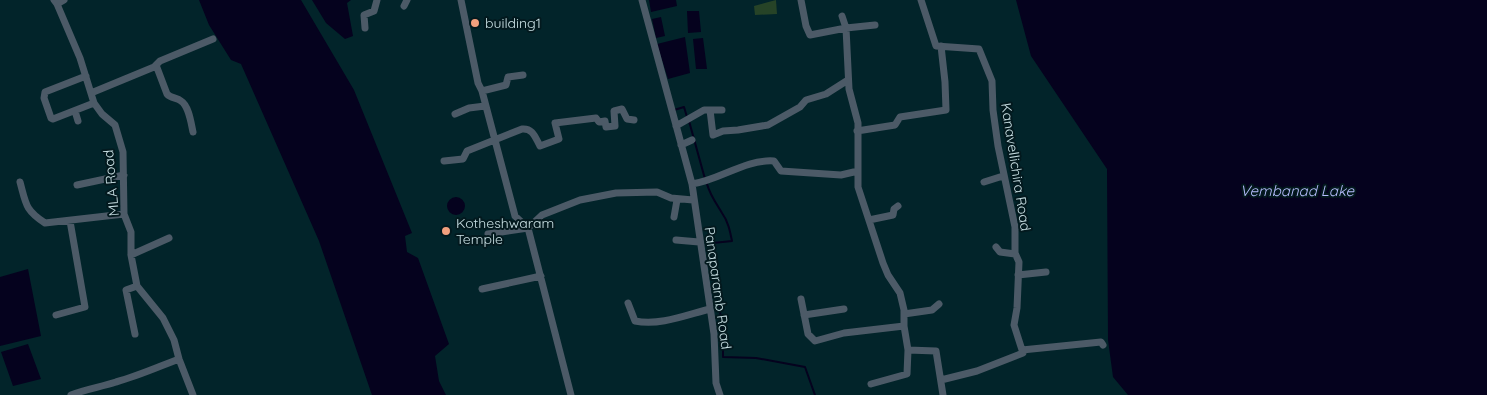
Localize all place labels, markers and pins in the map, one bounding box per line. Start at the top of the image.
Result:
place label: building1 [485,14,541,32]
marker: building1 [469,17,481,29]
place label: Kotheshwaram Temple [456,214,554,248]
marker: Kotheshwaram Temple [440,225,452,237]

